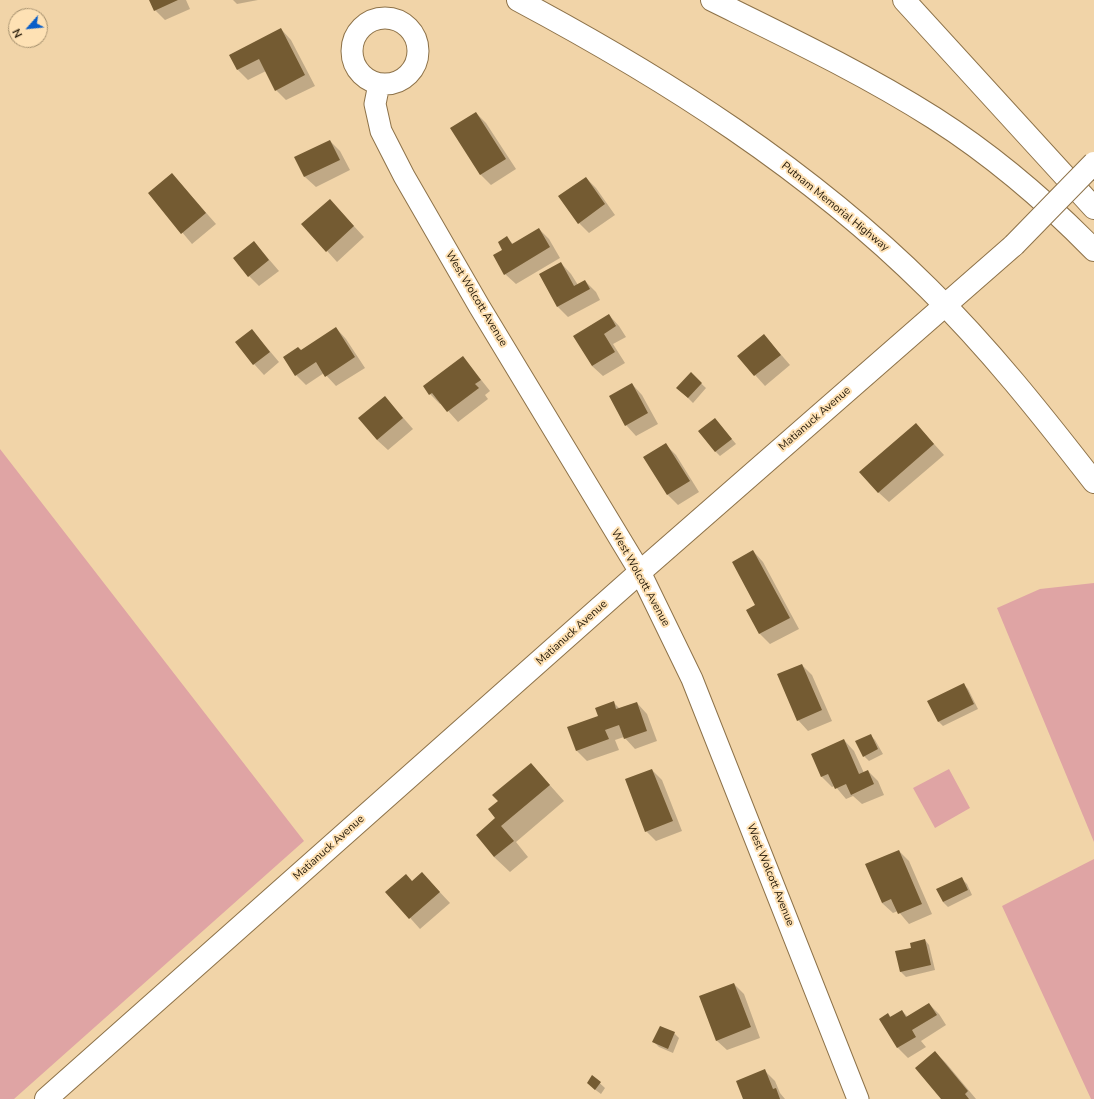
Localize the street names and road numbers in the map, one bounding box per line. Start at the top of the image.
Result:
street label: Putnam Memorial Highway [779,160,891,254]
street label: West Wolcott Avenue [442,249,510,349]
street label: Matianuck Avenue [776,384,854,454]
street label: West Wolcott Avenue [608,527,672,629]
street label: Matianuck Avenue [534,598,610,668]
street label: Matianuck Avenue [291,813,367,883]
street label: West Wolcott Avenue [743,822,797,928]

